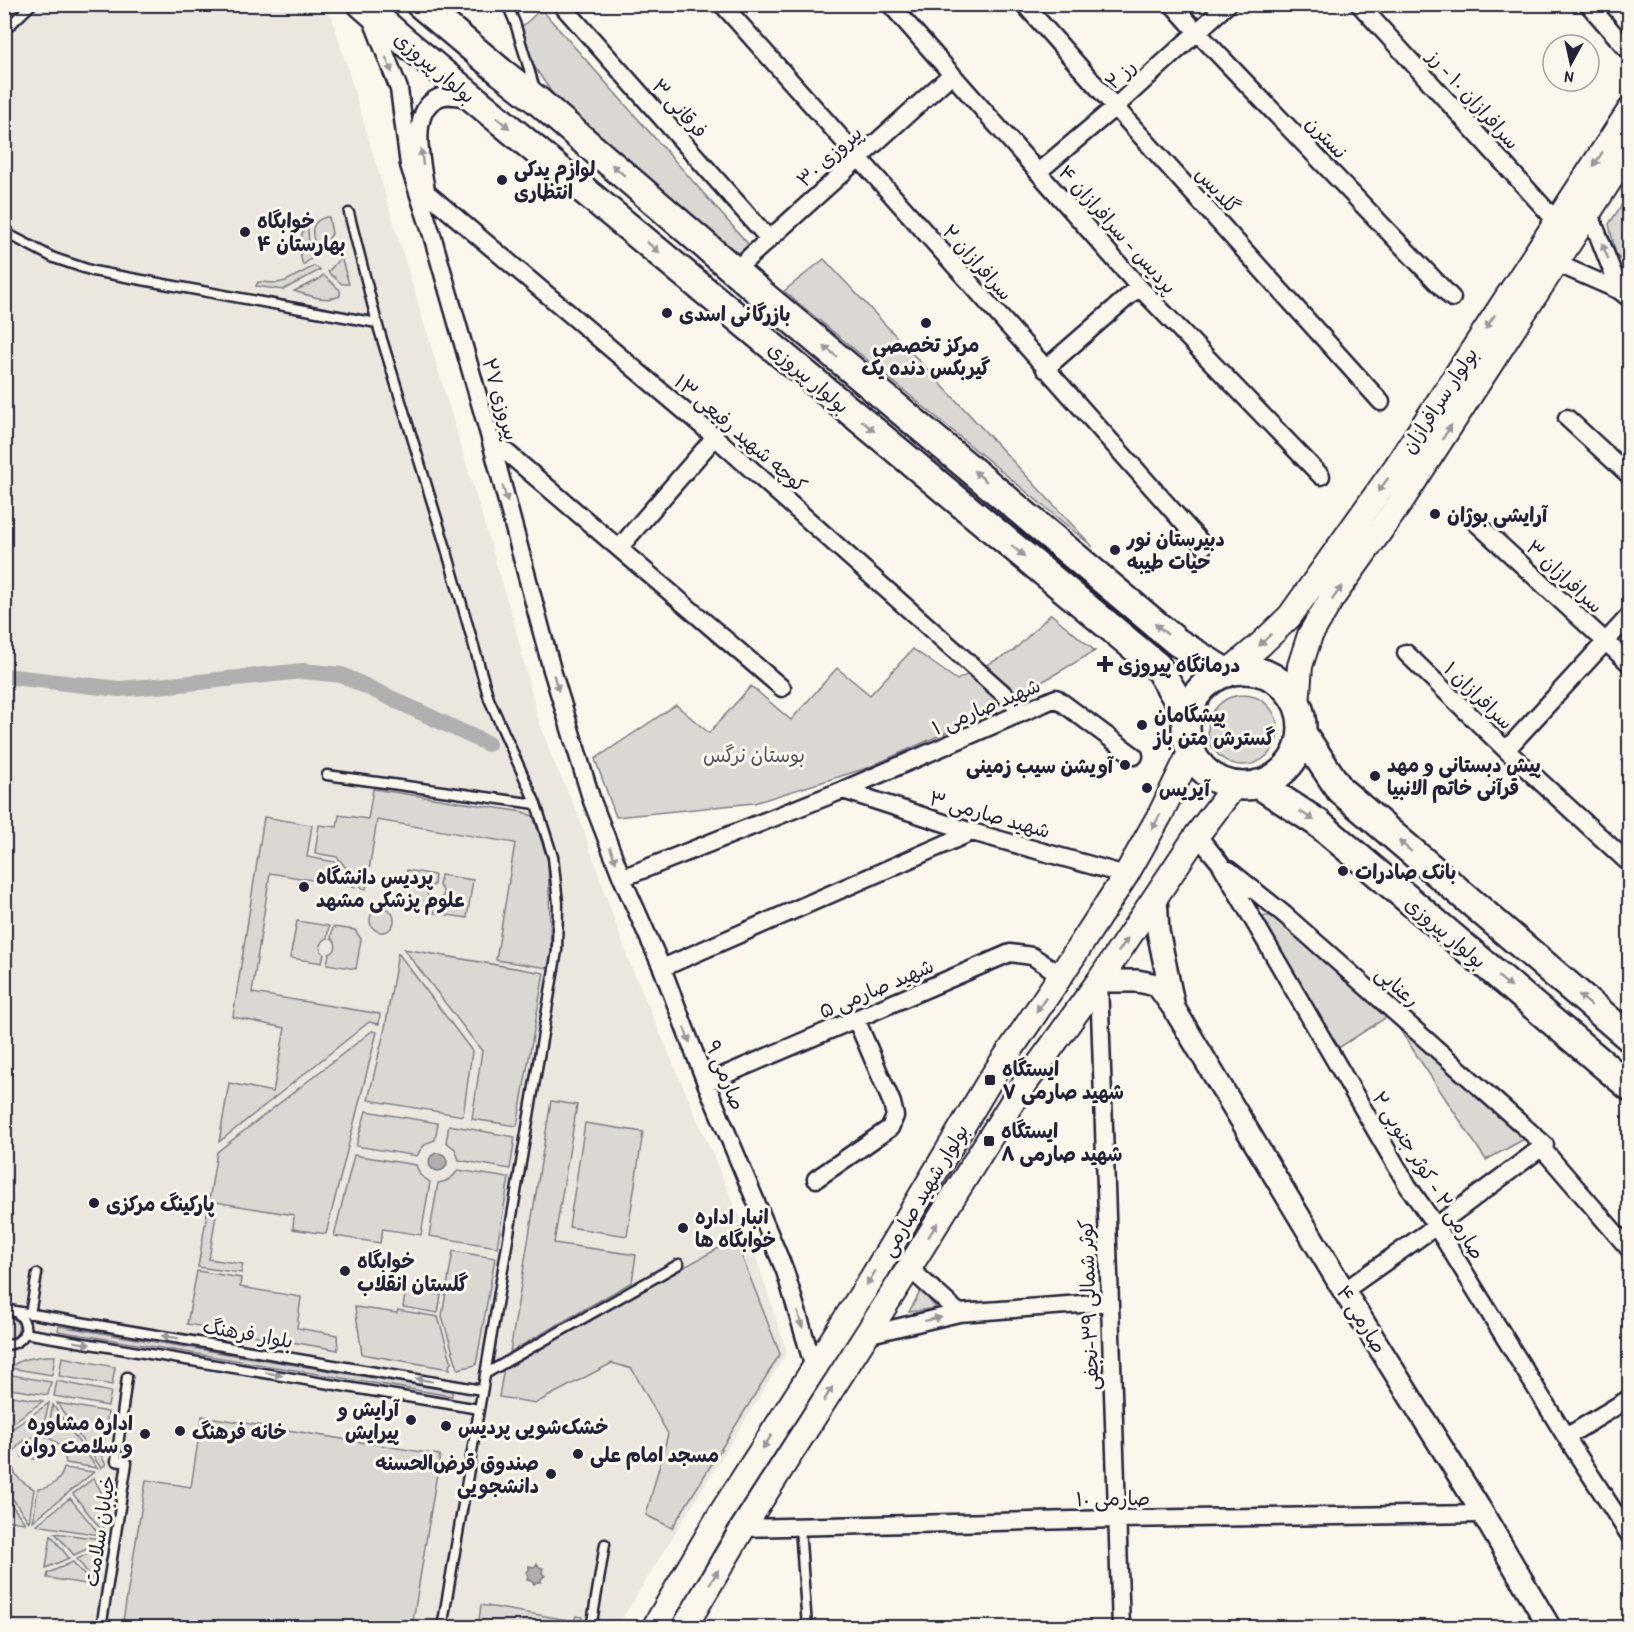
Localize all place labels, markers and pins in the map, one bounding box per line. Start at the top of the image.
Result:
place label: لوازم یدکی انتظاری [514,155,595,205]
marker: لوازم یدکی انتظاری [495,173,509,187]
place label: خوابگاه بهارستان ۴ [257,207,345,257]
marker: خوابگاه بهارستان ۴ [238,225,252,239]
place label: بازرگانی اسدی [679,300,791,327]
marker: بازرگانی اسدی [660,306,674,320]
marker: مرکز تخصصی گیربکس دنده یک [919,316,933,330]
place label: مرکز تخصصی گیربکس دنده یک [862,331,991,381]
place label: آرایشی بوژان [1447,501,1549,528]
marker: آرایشی بوژان [1428,507,1442,521]
place label: دبیرستان نور حیات طیبه [1126,525,1225,575]
marker: دبیرستان نور حیات طیبه [1108,543,1122,557]
place label: درمانگاه پیروزی [1118,651,1240,678]
marker: درمانگاه پیروزی [1096,655,1114,673]
place label: پیشگامان گسترش متن باز [1152,701,1275,751]
marker: پیشگامان گسترش متن باز [1135,718,1149,732]
place label: پیش دبستانی و مهد قرآنی خاتم الانبیا [1387,751,1541,803]
place label: آویشن سیب زمینی [966,752,1115,779]
marker: آویشن سیب زمینی [1118,758,1132,772]
marker: پیش دبستانی و مهد قرآنی خاتم الانبیا [1368,769,1382,783]
place label: آیریس [1159,775,1212,802]
marker: آیریس [1140,781,1154,795]
place label: بانک صادرات [1355,858,1456,885]
place label: پردیس دانشگاه علوم پزشکی مشهد [316,863,465,915]
marker: بانک صادرات [1336,864,1350,878]
marker: پردیس دانشگاه علوم پزشکی مشهد [297,880,311,894]
place label: ایستگاه شهید صارمی ۷ [1002,1055,1124,1105]
marker: ایستگاه شهید صارمی ۷ [983,1073,997,1087]
place label: ایستگاه شهید صارمی ۸ [1001,1117,1122,1167]
marker: ایستگاه شهید صارمی ۸ [982,1134,996,1148]
place label: پارکینگ مرکزی [106,1190,215,1217]
marker: پارکینگ مرکزی [87,1196,101,1210]
place label: انبار اداره خوابگاه ها [695,1203,776,1253]
marker: انبار اداره خوابگاه ها [676,1221,690,1235]
place label: خوابگاه گلستان انقلاب [357,1247,468,1297]
marker: خوابگاه گلستان انقلاب [338,1264,352,1278]
place label: آرایش و پیرایش [336,1395,401,1445]
place label: اداره مشاوره و سلامت روان [20,1409,133,1459]
marker: آرایش و پیرایش [404,1413,418,1427]
place label: خشک‌شویی پردیس [458,1413,608,1440]
place label: خانه فرهنگ [192,1418,287,1445]
marker: خشک‌شویی پردیس [439,1419,453,1433]
marker: خانه فرهنگ [173,1424,187,1438]
marker: اداره مشاوره و سلامت روان [138,1427,152,1441]
place label: مسجد امام علی [590,1441,719,1470]
marker: مسجد امام علی [571,1447,585,1461]
place label: صندوق قرض‌الحسنه دانشجویی [375,1449,539,1499]
marker: صندوق قرض‌الحسنه دانشجویی [544,1467,558,1481]

